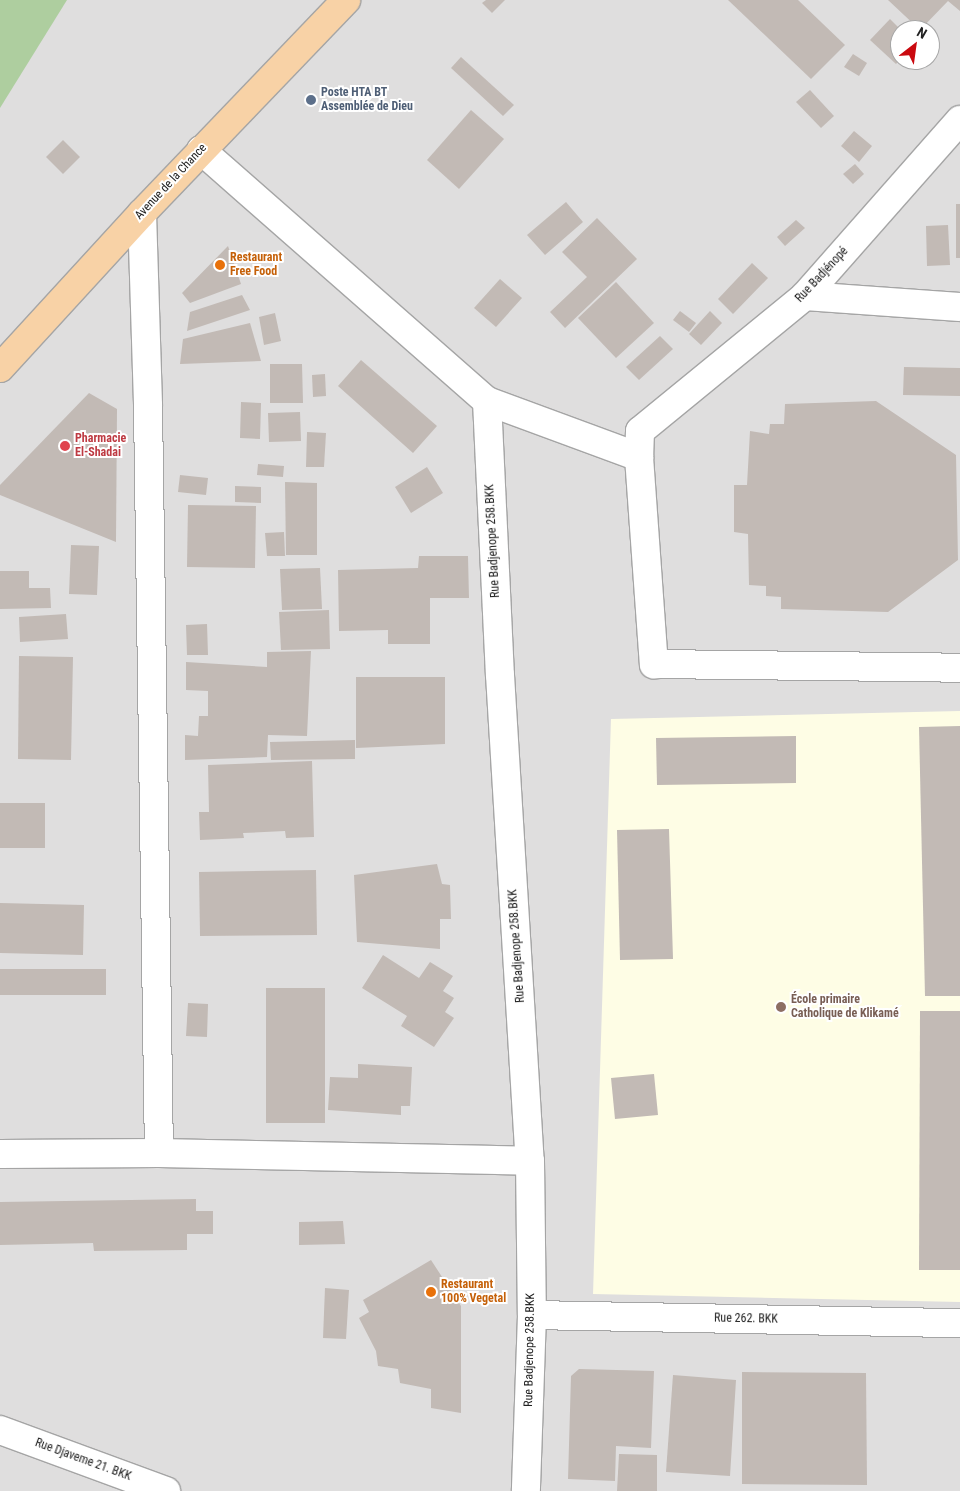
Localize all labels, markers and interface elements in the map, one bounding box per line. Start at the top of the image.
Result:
north arrow [890,20,940,70]
text: N [914,24,930,42]
place label: Poste HTA BT Assemblée de Dieu [321,86,413,114]
marker: Poste HTA BT Assemblée de Dieu [305,94,317,106]
street label: Avenue de la Chance [132,141,210,223]
street label: Rue Badjénopé [793,244,851,306]
place label: Restaurant Free Food [230,251,282,279]
marker: Restaurant Free Food [214,259,226,271]
place label: Pharmacie El-Shadai [75,432,126,460]
marker: Pharmacie El-Shadai [59,440,71,452]
street label: Rue Badjenope 258.BKK [483,484,503,598]
street label: Rue Badjenope 258.BKK [506,889,528,1003]
place label: École primaire Catholique de Klikamé [791,993,899,1021]
marker: École primaire Catholique de Klikamé [775,1001,787,1013]
place label: Restaurant 100% Vegetal [441,1278,506,1306]
marker: Restaurant 100% Vegetal [425,1286,437,1298]
street label: Rue Badjenope 258.BKK [522,1293,538,1407]
street label: Rue 262. BKK [714,1311,778,1327]
street label: Rue Djaveme 21. BKK [33,1436,133,1484]

